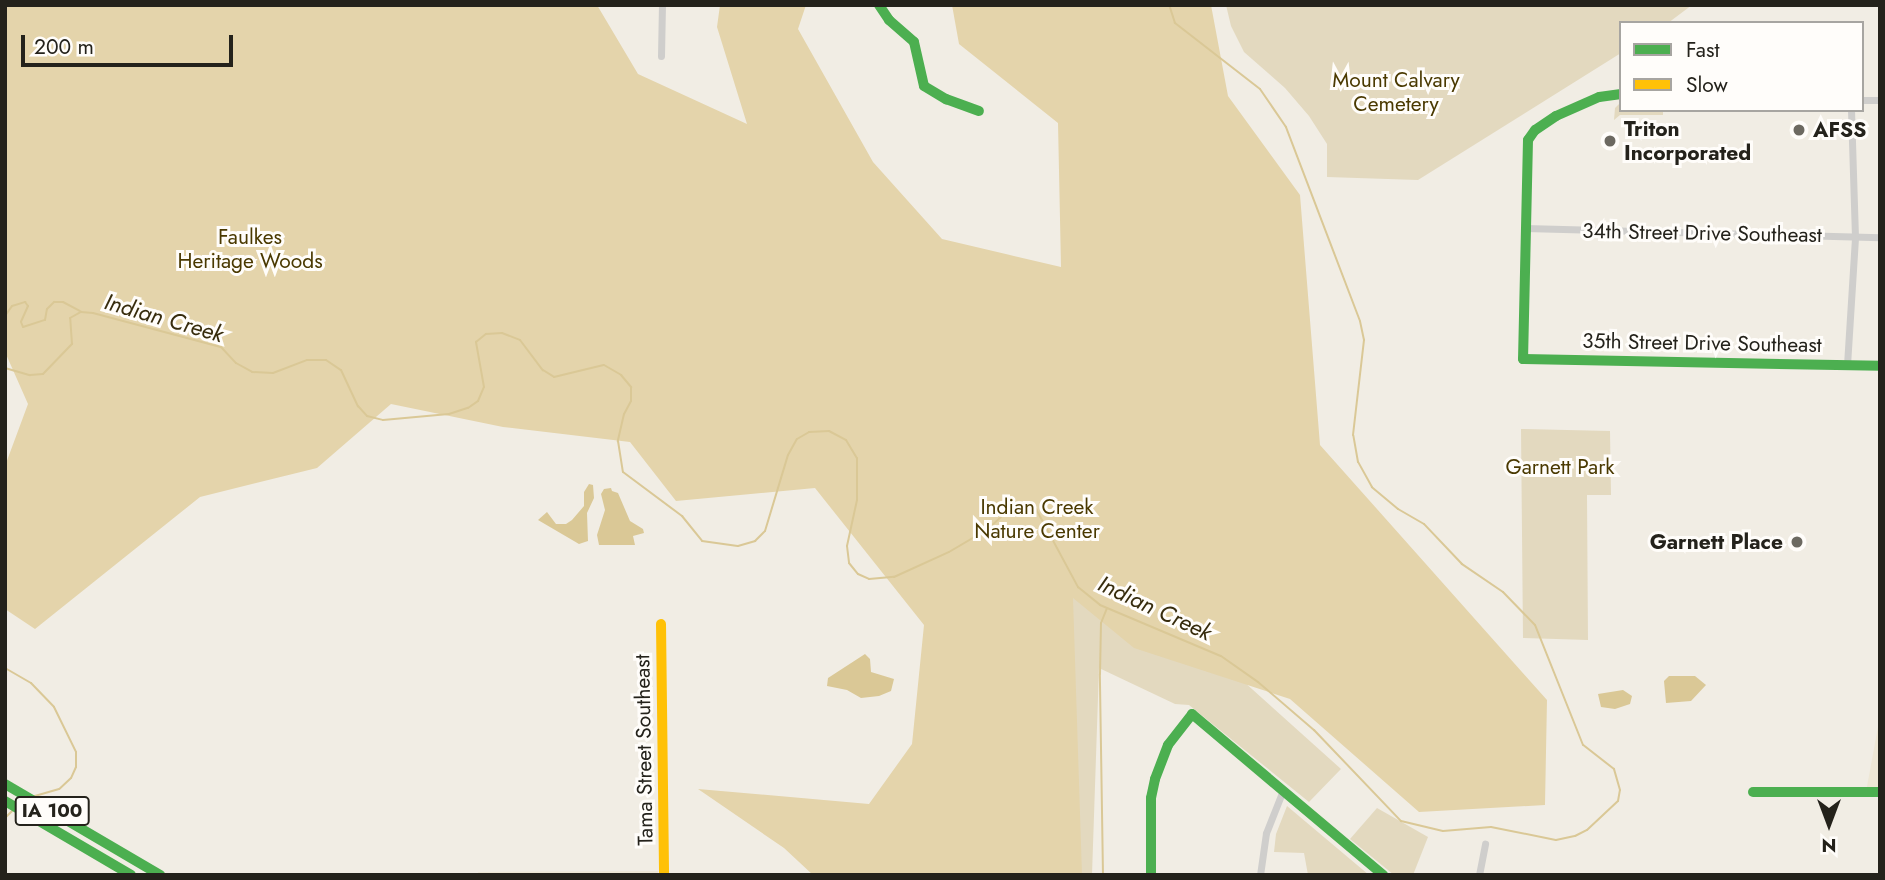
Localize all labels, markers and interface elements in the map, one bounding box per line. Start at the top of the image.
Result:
scale bar [24,21,236,65]
legend [1619,21,1864,112]
text: 200 m [34,32,94,62]
text: Fast [1686,35,1719,65]
park label: Mount Calvary Cemetery [1332,67,1460,117]
text: Slow [1686,70,1728,100]
place label: Triton Incorporated [1624,116,1751,166]
place label: AFSS [1813,117,1866,143]
marker: AFSS [1791,122,1807,138]
marker: Triton Incorporated [1602,133,1618,149]
street label: 34th Street Drive Southeast [1582,218,1822,248]
park label: Faulkes Heritage Woods [177,224,323,274]
water label: Indian Creek [101,288,227,348]
street label: 35th Street Drive Southeast [1582,328,1822,358]
park label: Garnett Park [1505,454,1615,480]
park label: Indian Creek Nature Center [974,494,1100,544]
place label: Garnett Place [1650,529,1783,555]
marker: Garnett Place [1789,534,1805,550]
water label: Indian Creek [1094,570,1216,646]
street label: Tama Street Southeast [630,654,658,846]
north arrow [1794,789,1864,859]
road number: IA 100 [14,796,90,826]
text: N [1821,832,1837,859]

